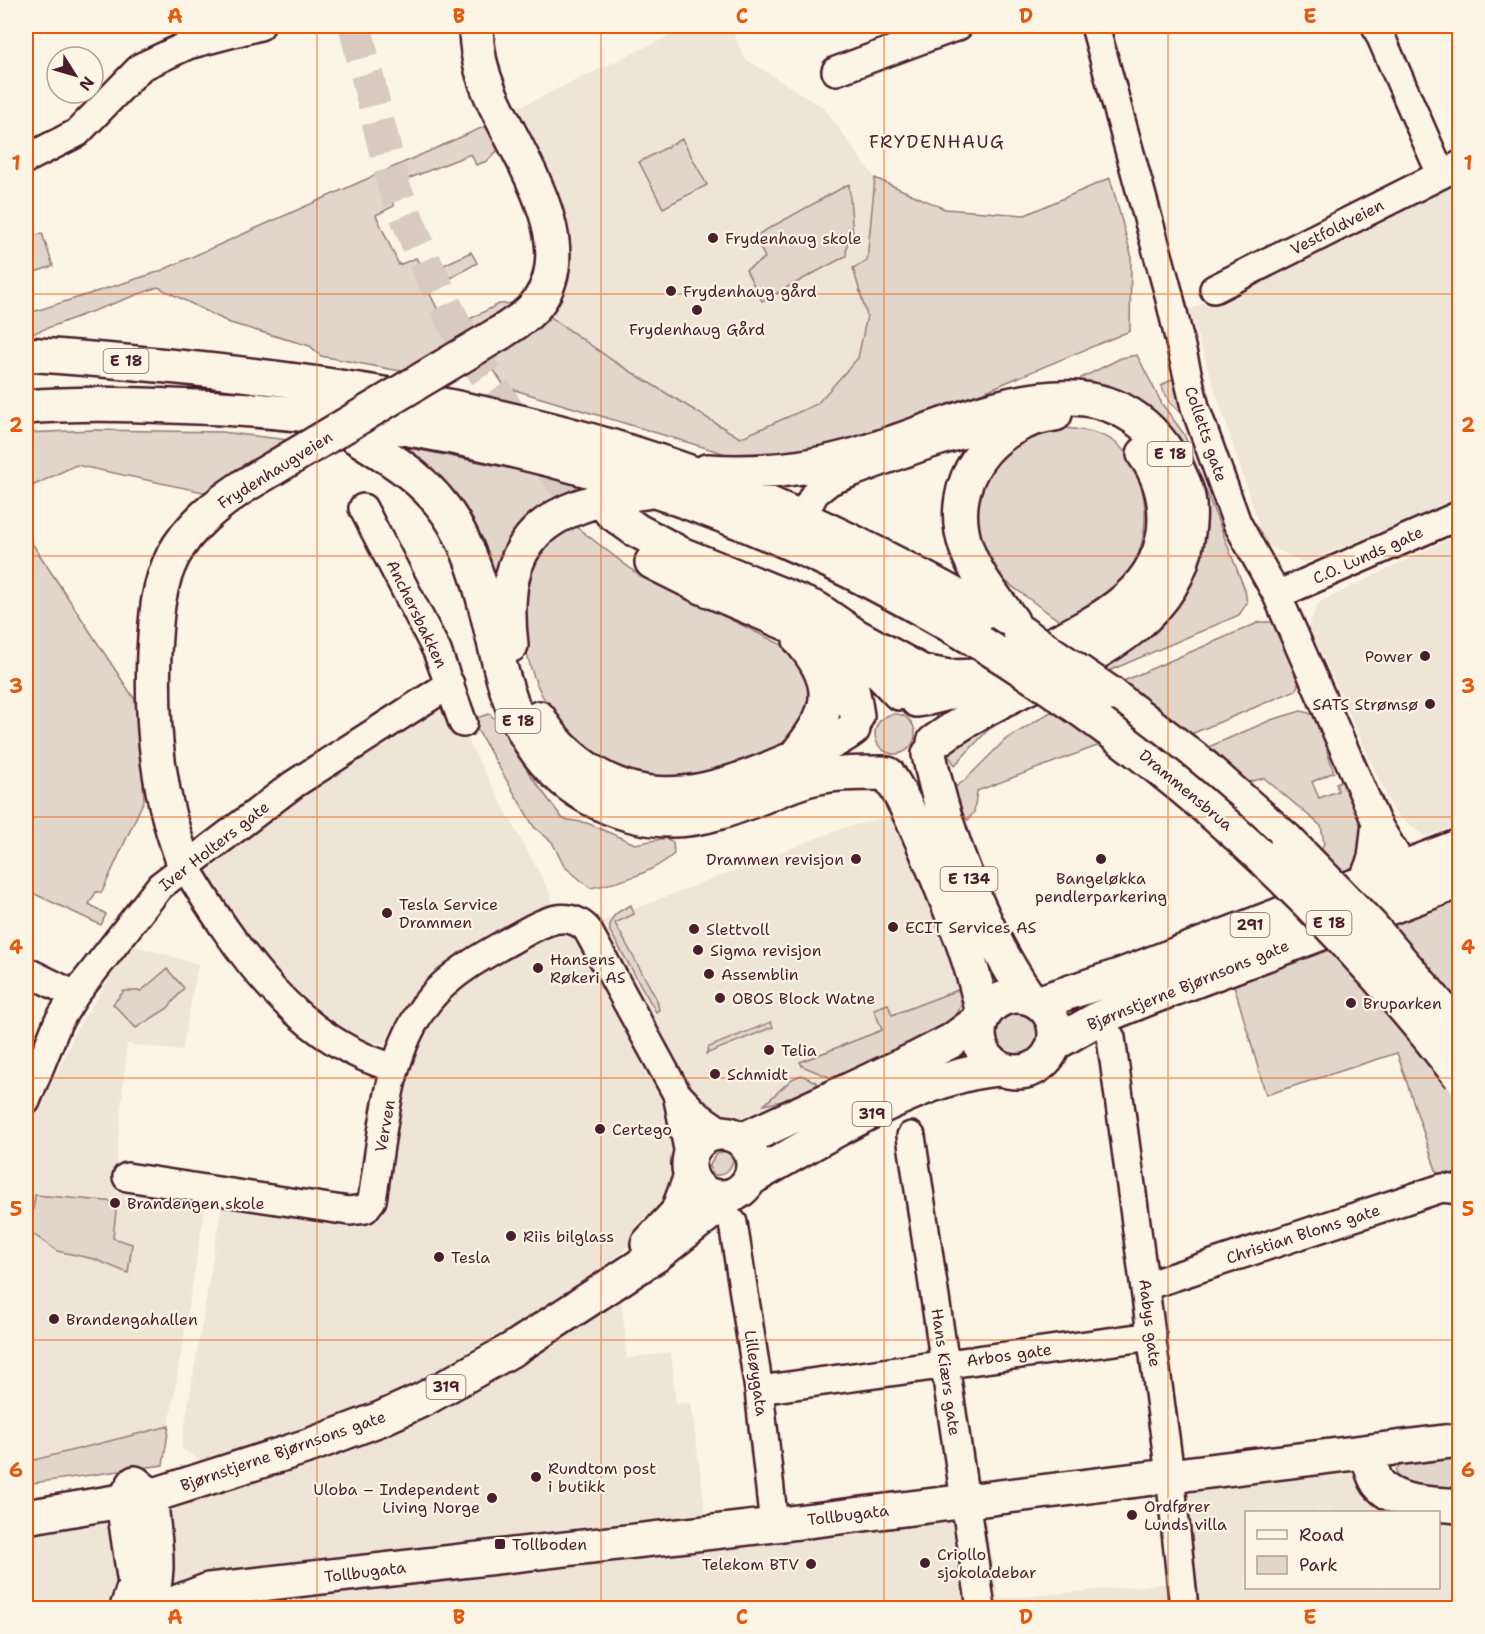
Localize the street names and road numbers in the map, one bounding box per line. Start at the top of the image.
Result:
street label: Vestfoldveien [1287,194,1388,260]
road number: E 18 [104,349,148,373]
street label: Colletts gate [1180,384,1232,484]
street label: Frydenhaugveien [214,426,337,514]
road number: E 18 [1148,442,1192,466]
street label: C.O. Lunds gate [1310,521,1426,589]
street label: Anchersbakken [382,557,452,672]
road number: E 18 [496,709,540,733]
street label: Drammensbrua [1135,745,1237,835]
street label: Iver Holters gate [155,796,273,896]
road number: E 134 [940,867,998,891]
road number: E 18 [1306,911,1352,935]
road number: 291 [1230,913,1270,937]
street label: Bjørnstjerne Bjørnsons gate [1084,935,1292,1035]
street label: Verven [370,1098,400,1154]
road number: 319 [852,1102,892,1126]
street label: Christian Bloms gate [1223,1199,1383,1269]
street label: Aabys gate [1134,1278,1166,1368]
street label: Hans Kiærs gate [927,1307,965,1437]
street label: Lilleøygata [740,1329,772,1417]
street label: Arbos gate [965,1339,1053,1371]
road number: 319 [426,1375,466,1399]
street label: Bjørnstjerne Bjørnsons gate [178,1406,388,1496]
street label: Tollbugata [806,1500,890,1530]
street label: Tollbugata [323,1557,407,1587]

